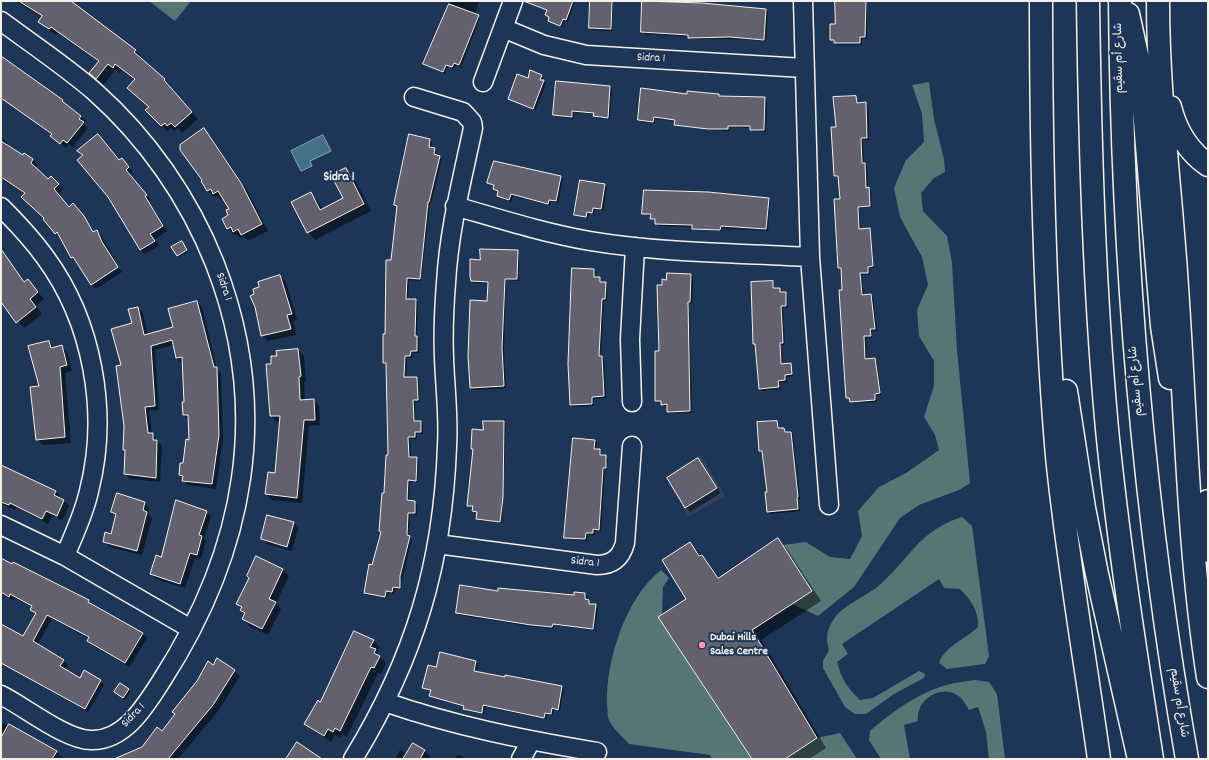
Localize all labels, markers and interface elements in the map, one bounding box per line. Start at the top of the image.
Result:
street label: شارع أم سقيم [1112,23,1128,93]
street label: Sidra 1 [636,51,666,67]
district label: Sidra 1 [324,170,354,186]
street label: Sidra 1 [212,271,234,303]
street label: شارع أم سقيم [1127,345,1147,417]
street label: Sidra 1 [570,554,600,572]
place label: Dubai Hills Sales Centre [710,631,768,659]
marker: Dubai Hills Sales Centre [697,640,707,650]
street label: شارع أم سقيم [1165,667,1191,739]
street label: Sidra 1 [119,701,149,731]

